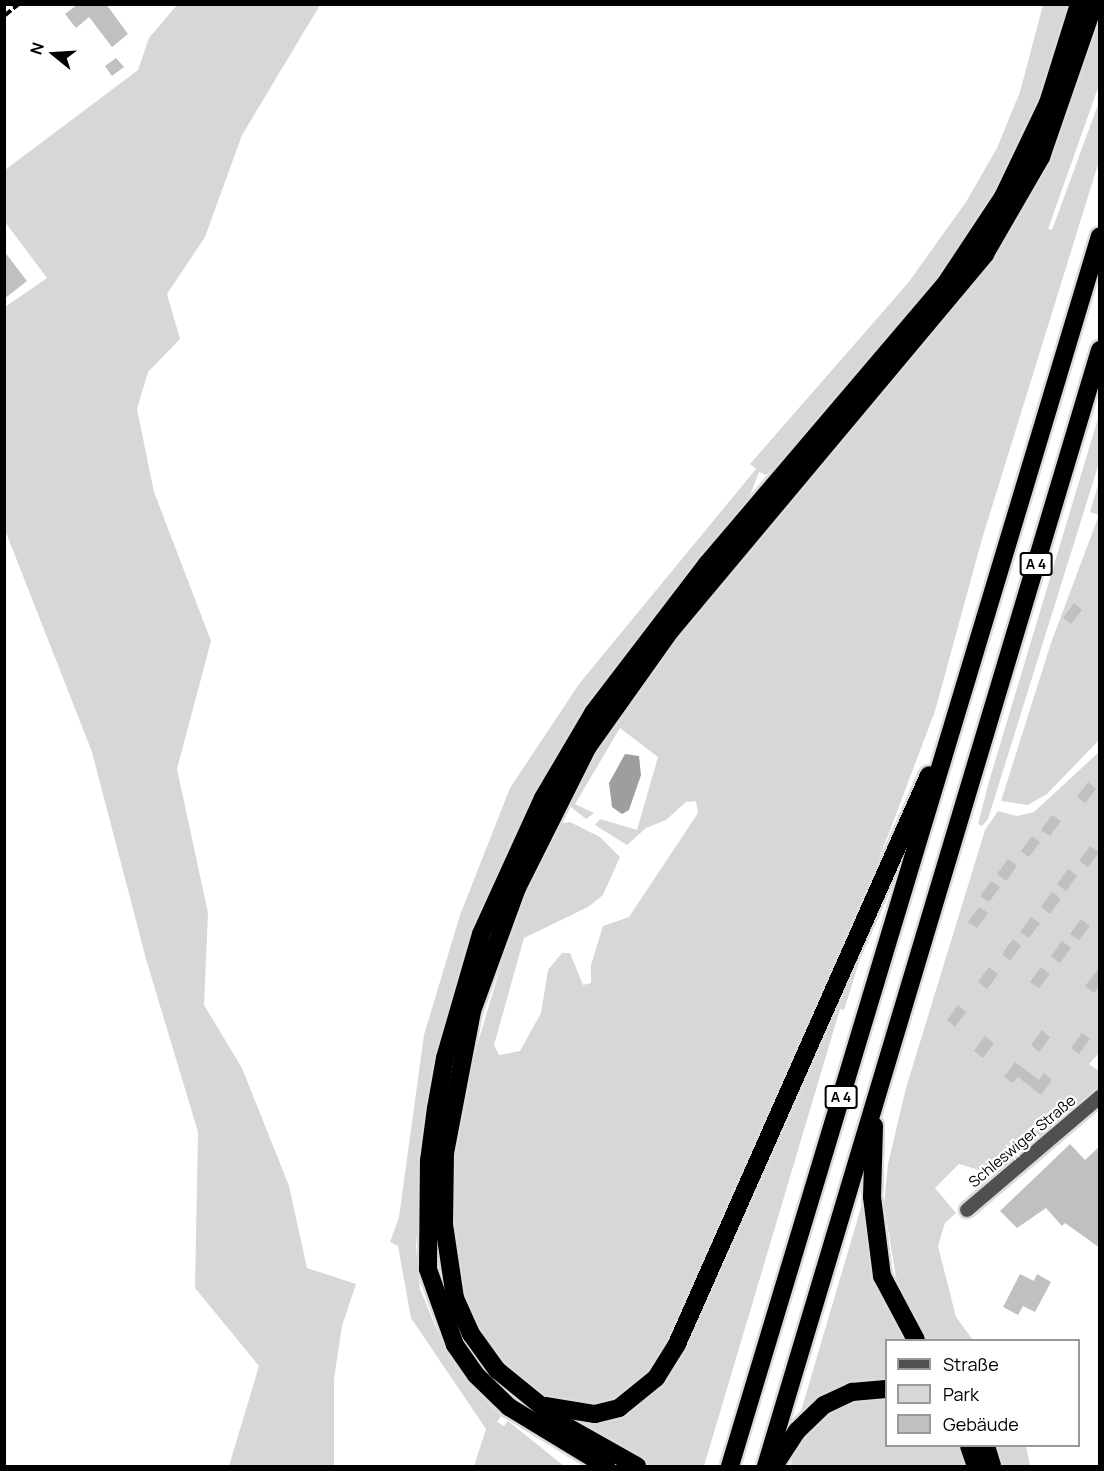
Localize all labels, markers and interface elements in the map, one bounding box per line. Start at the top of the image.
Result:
north arrow [24,24,84,84]
text: N [25,40,49,57]
road number: A 4 [1020,553,1052,575]
road number: A 4 [824,1086,858,1108]
street label: Schleswiger Straße [965,1091,1079,1191]
legend [885,1339,1080,1447]
text: Straße [943,1352,999,1376]
text: Park [943,1382,979,1406]
text: Gebäude [943,1412,1019,1436]

